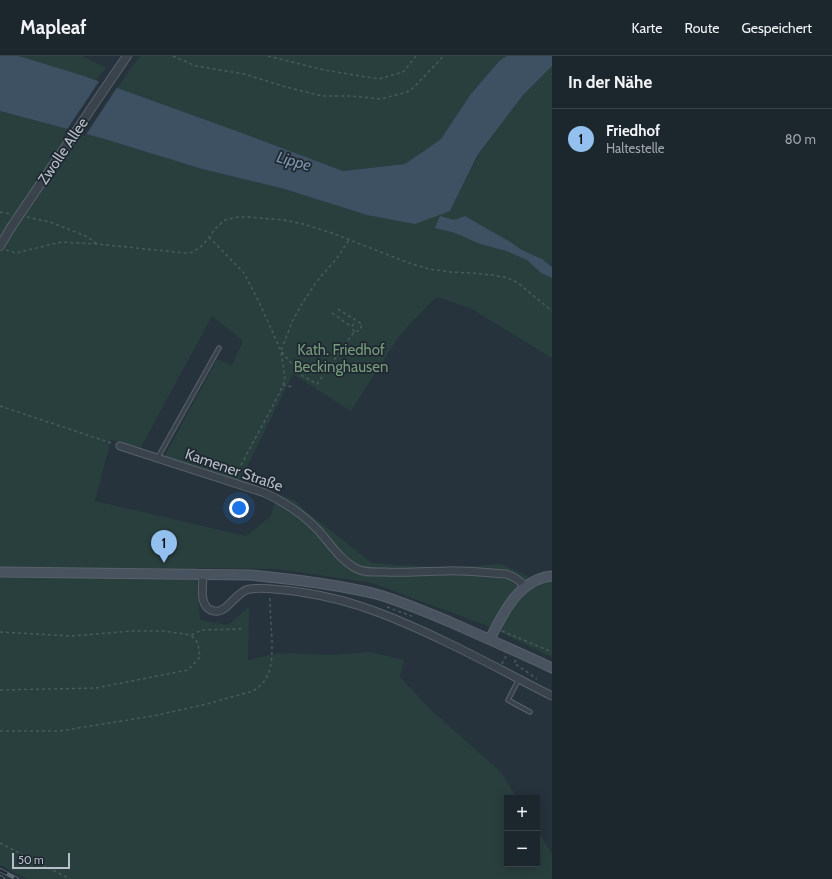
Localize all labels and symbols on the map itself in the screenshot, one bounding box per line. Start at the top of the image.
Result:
street label: Zwolle Allee [34,114,92,188]
water label: Lippe [275,147,313,175]
park label: Kath. Friedhof Beckinghausen [294,341,388,376]
street label: Kamener Straße [183,445,286,495]
your location [229,498,249,518]
pin: 1 [151,530,177,563]
scale bar [12,851,70,870]

